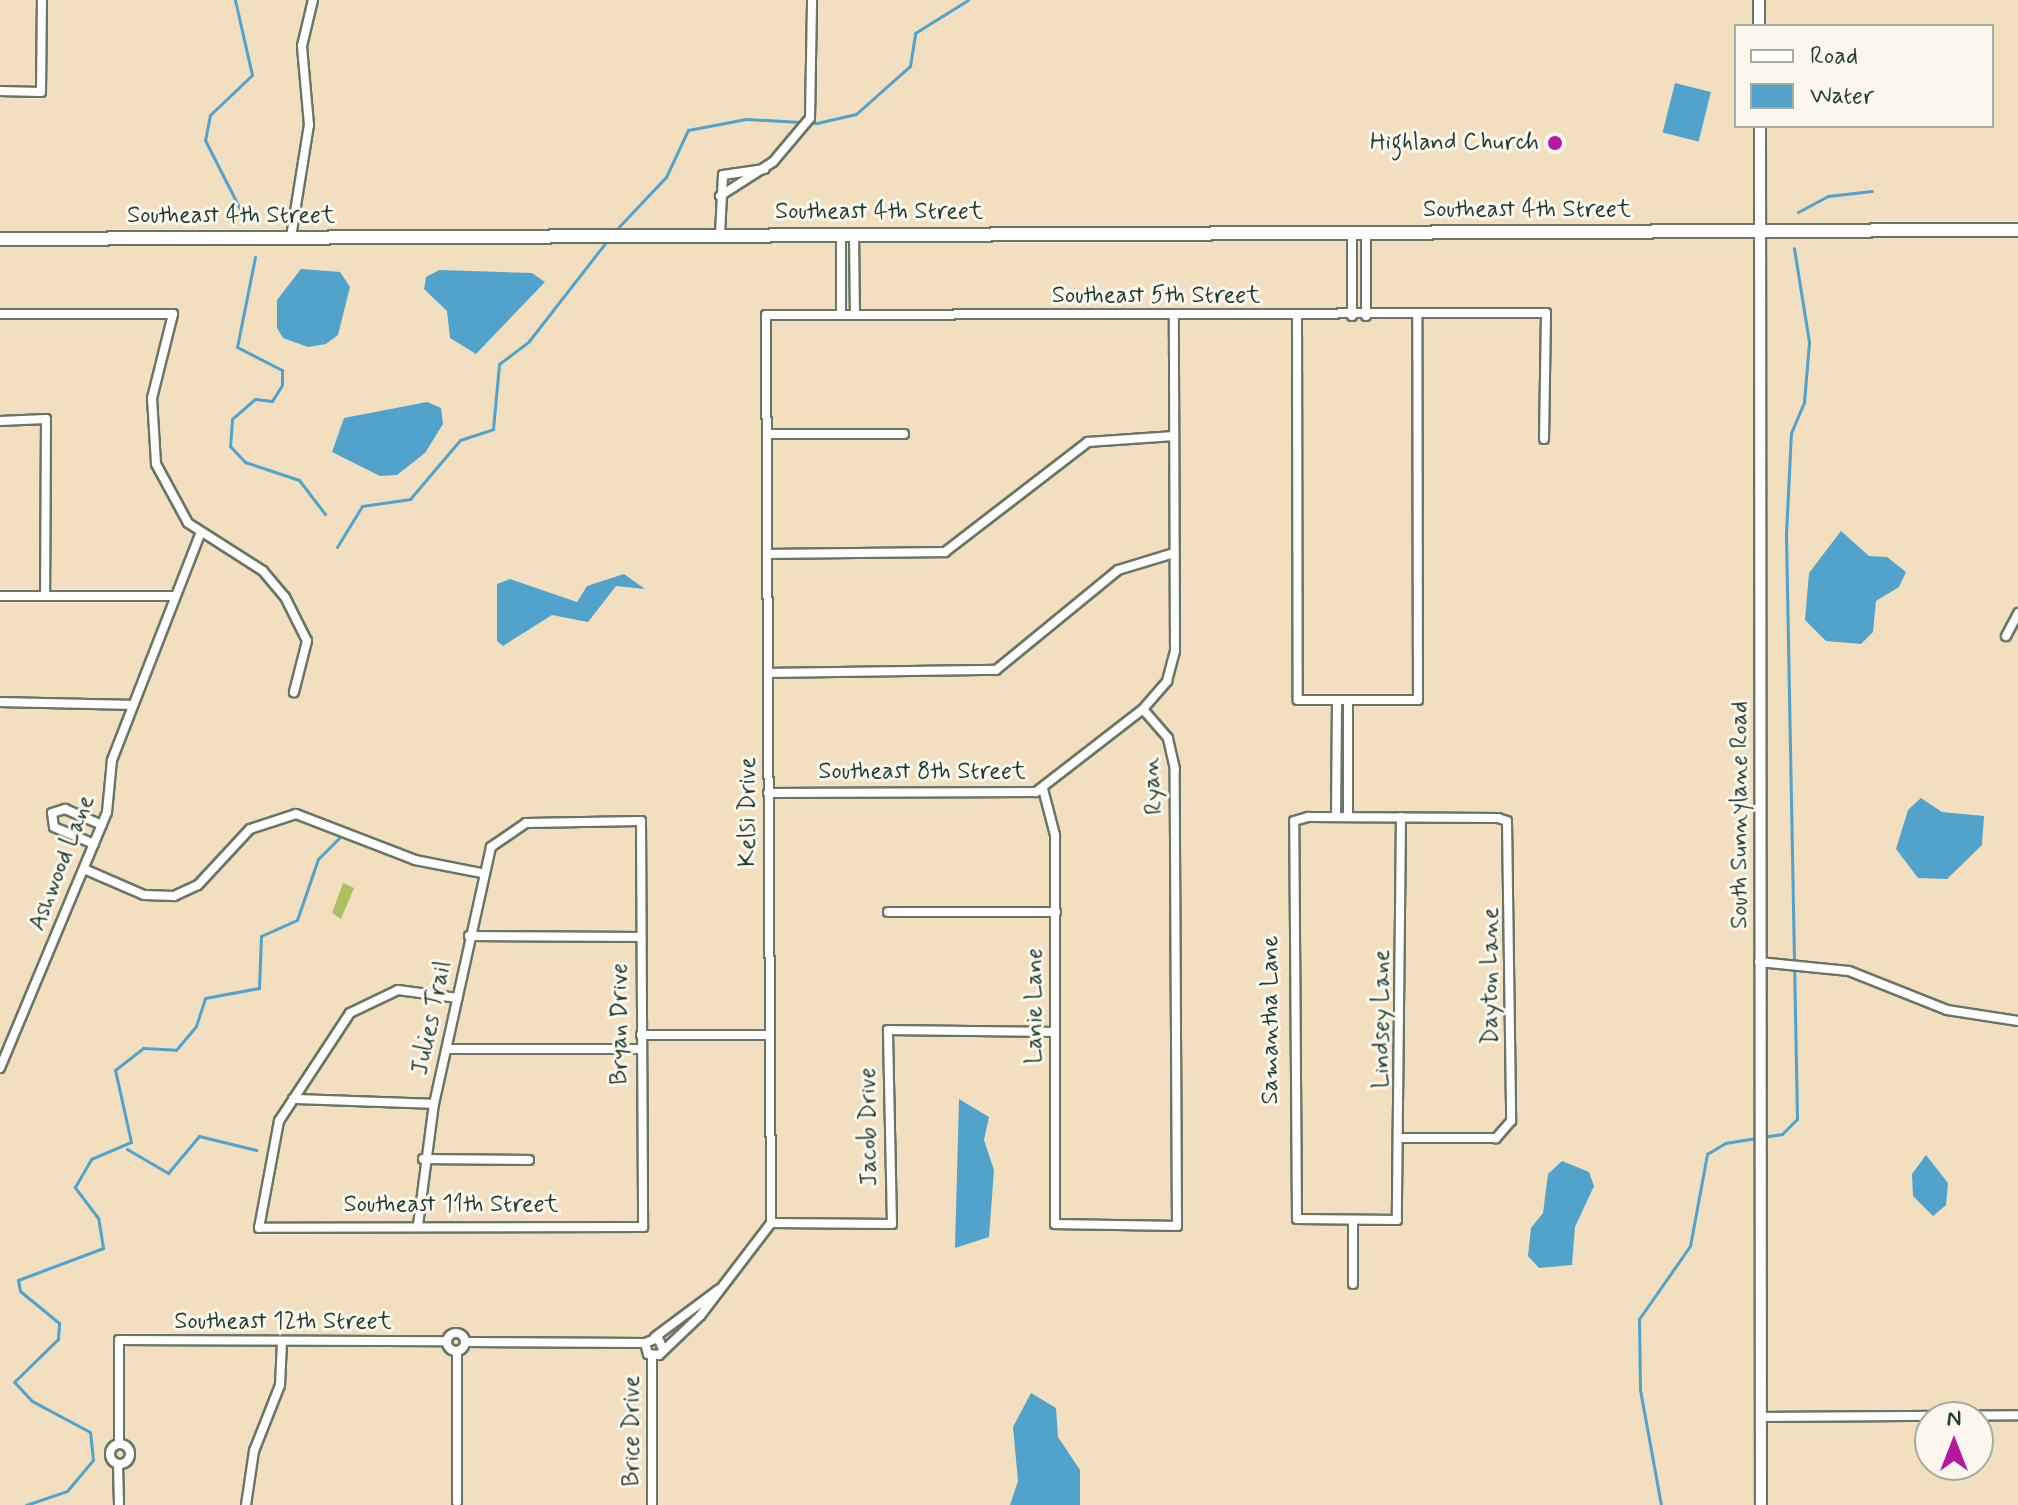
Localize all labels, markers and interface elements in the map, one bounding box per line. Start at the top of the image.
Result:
legend [1734,24,1994,128]
text: Road [1810,41,1858,72]
text: Water [1810,81,1874,112]
place label: Highland Church [1370,129,1539,157]
marker: Highland Church [1546,134,1564,152]
street label: Southeast 4th Street [1423,196,1631,224]
street label: Southeast 4th Street [775,198,983,226]
street label: Southeast 4th Street [127,202,335,230]
street label: Southeast 5th Street [1052,282,1260,310]
street label: South Sunnylane Road [1726,701,1754,929]
street label: Ryan [1137,756,1169,816]
street label: Kelsi Drive [734,758,762,866]
street label: Southeast 8th Street [818,758,1026,786]
street label: Ashwood Lane [23,792,101,934]
street label: Dayton Lane [1477,910,1505,1042]
street label: Samantha Lane [1257,935,1285,1105]
street label: Lanie Lane [1021,948,1049,1064]
street label: Lindsey Lane [1368,950,1396,1088]
street label: Julies Trail [406,961,458,1075]
street label: Bryan Drive [606,964,634,1084]
street label: Jacob Drive [854,1067,884,1187]
street label: Southeast 11th Street [343,1191,559,1219]
street label: Southeast 12th Street [174,1308,392,1336]
street label: Brice Drive [618,1376,646,1486]
north arrow [1914,1401,1994,1481]
text: N [1947,1405,1961,1433]

